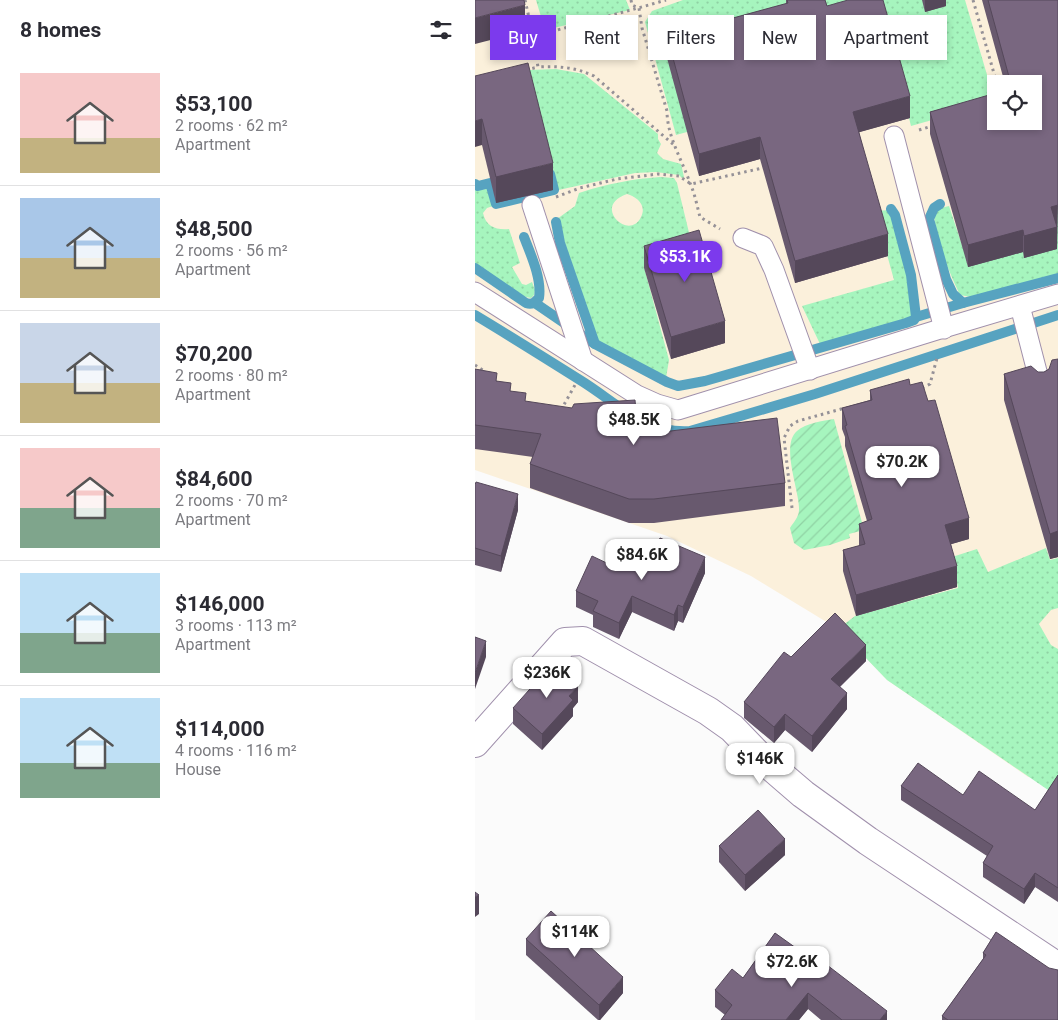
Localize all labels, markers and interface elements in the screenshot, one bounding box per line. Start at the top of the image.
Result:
chip: Buy [490,15,556,60]
chip: Rent [566,15,638,60]
chip: Filters [648,15,734,60]
chip: New [744,15,816,60]
chip: Apartment [826,15,947,60]
icon: filters [427,16,455,44]
text: 8 homes [20,18,101,42]
map controls [987,75,1042,130]
button: locate [987,75,1042,130]
text: $53,100 [175,92,252,116]
icon: home [60,93,120,153]
text: 2 rooms · 62 m² [175,116,288,135]
text: Apartment [175,135,251,154]
text: $48,500 [175,217,252,241]
icon: home [60,218,120,278]
pin: $53.1K [644,240,726,283]
text: 2 rooms · 56 m² [175,241,288,260]
text: $53.1K [659,247,711,266]
text: Apartment [175,260,251,279]
text: $70,200 [175,342,252,366]
icon: home [60,343,120,403]
text: 2 rooms · 80 m² [175,366,288,385]
text: Apartment [175,385,251,404]
pin: $48.5K [593,404,675,446]
text: $48.5K [608,410,660,429]
pin: $70.2K [861,446,943,488]
text: $70.2K [876,452,928,471]
text: $84,600 [175,467,252,491]
icon: home [60,468,120,528]
text: 2 rooms · 70 m² [175,491,288,510]
text: Apartment [175,510,251,529]
pin: $84.6K [601,538,683,581]
text: $84.6K [616,545,668,564]
text: $146,000 [175,592,265,616]
icon: home [60,593,120,653]
text: 3 rooms · 113 m² [175,616,297,635]
text: Apartment [175,635,251,654]
pin: $236K [512,656,582,699]
text: $236K [524,663,570,682]
text: $114,000 [175,717,265,741]
icon: home [60,718,120,778]
text: 4 rooms · 116 m² [175,741,297,760]
pin: $146K [725,742,795,785]
text: $146K [737,749,783,768]
text: House [175,760,221,779]
pin: $114K [540,916,610,958]
text: $114K [552,922,598,941]
pin: $72.6K [751,946,833,988]
text: $72.6K [766,952,818,971]

